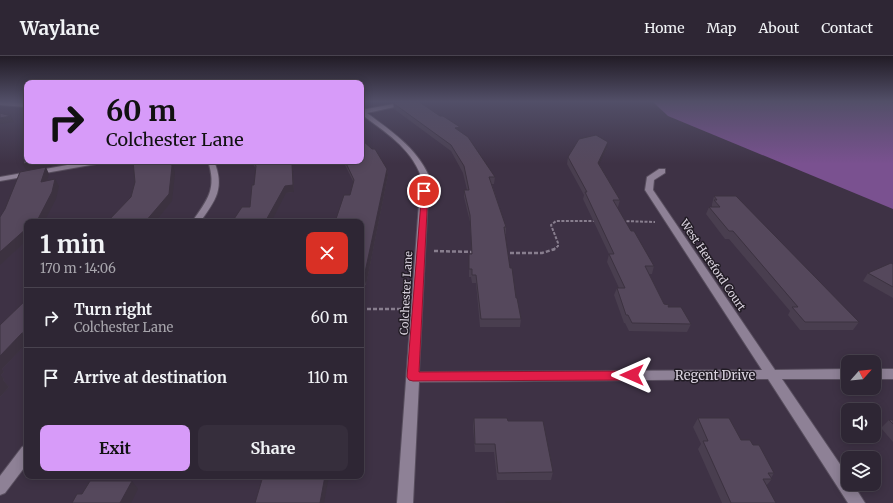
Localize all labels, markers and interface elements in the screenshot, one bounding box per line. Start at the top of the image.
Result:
text: Waylane [20,16,100,40]
text: Home [644,19,685,37]
text: Map [707,19,736,37]
text: About [758,19,799,37]
text: Contact [821,19,873,37]
text: 60 m [106,93,176,129]
icon: right [40,96,92,148]
text: Colchester Lane [106,128,244,151]
pin [407,174,441,208]
icon: arrive [413,180,435,202]
street label: West Hereford Court [677,216,749,314]
text: 1 min [40,229,105,260]
button: close [306,232,348,274]
street label: Colchester Lane [397,250,415,335]
text: 170 m · 14:06 [40,260,116,277]
text: Turn right [74,300,152,319]
icon: right [40,307,62,329]
text: 60 m [311,308,348,327]
text: Colchester Lane [74,319,173,336]
position arrow [611,354,653,396]
north arrow [841,355,881,395]
map controls [841,355,881,491]
icon: arrive [40,367,62,389]
street label: Regent Drive [675,367,756,384]
text: Arrive at destination [74,368,227,387]
text: 110 m [307,368,348,387]
button: sound [841,403,881,443]
button: Exit [40,425,190,471]
button: Share [198,425,348,471]
button: layers [841,451,881,491]

